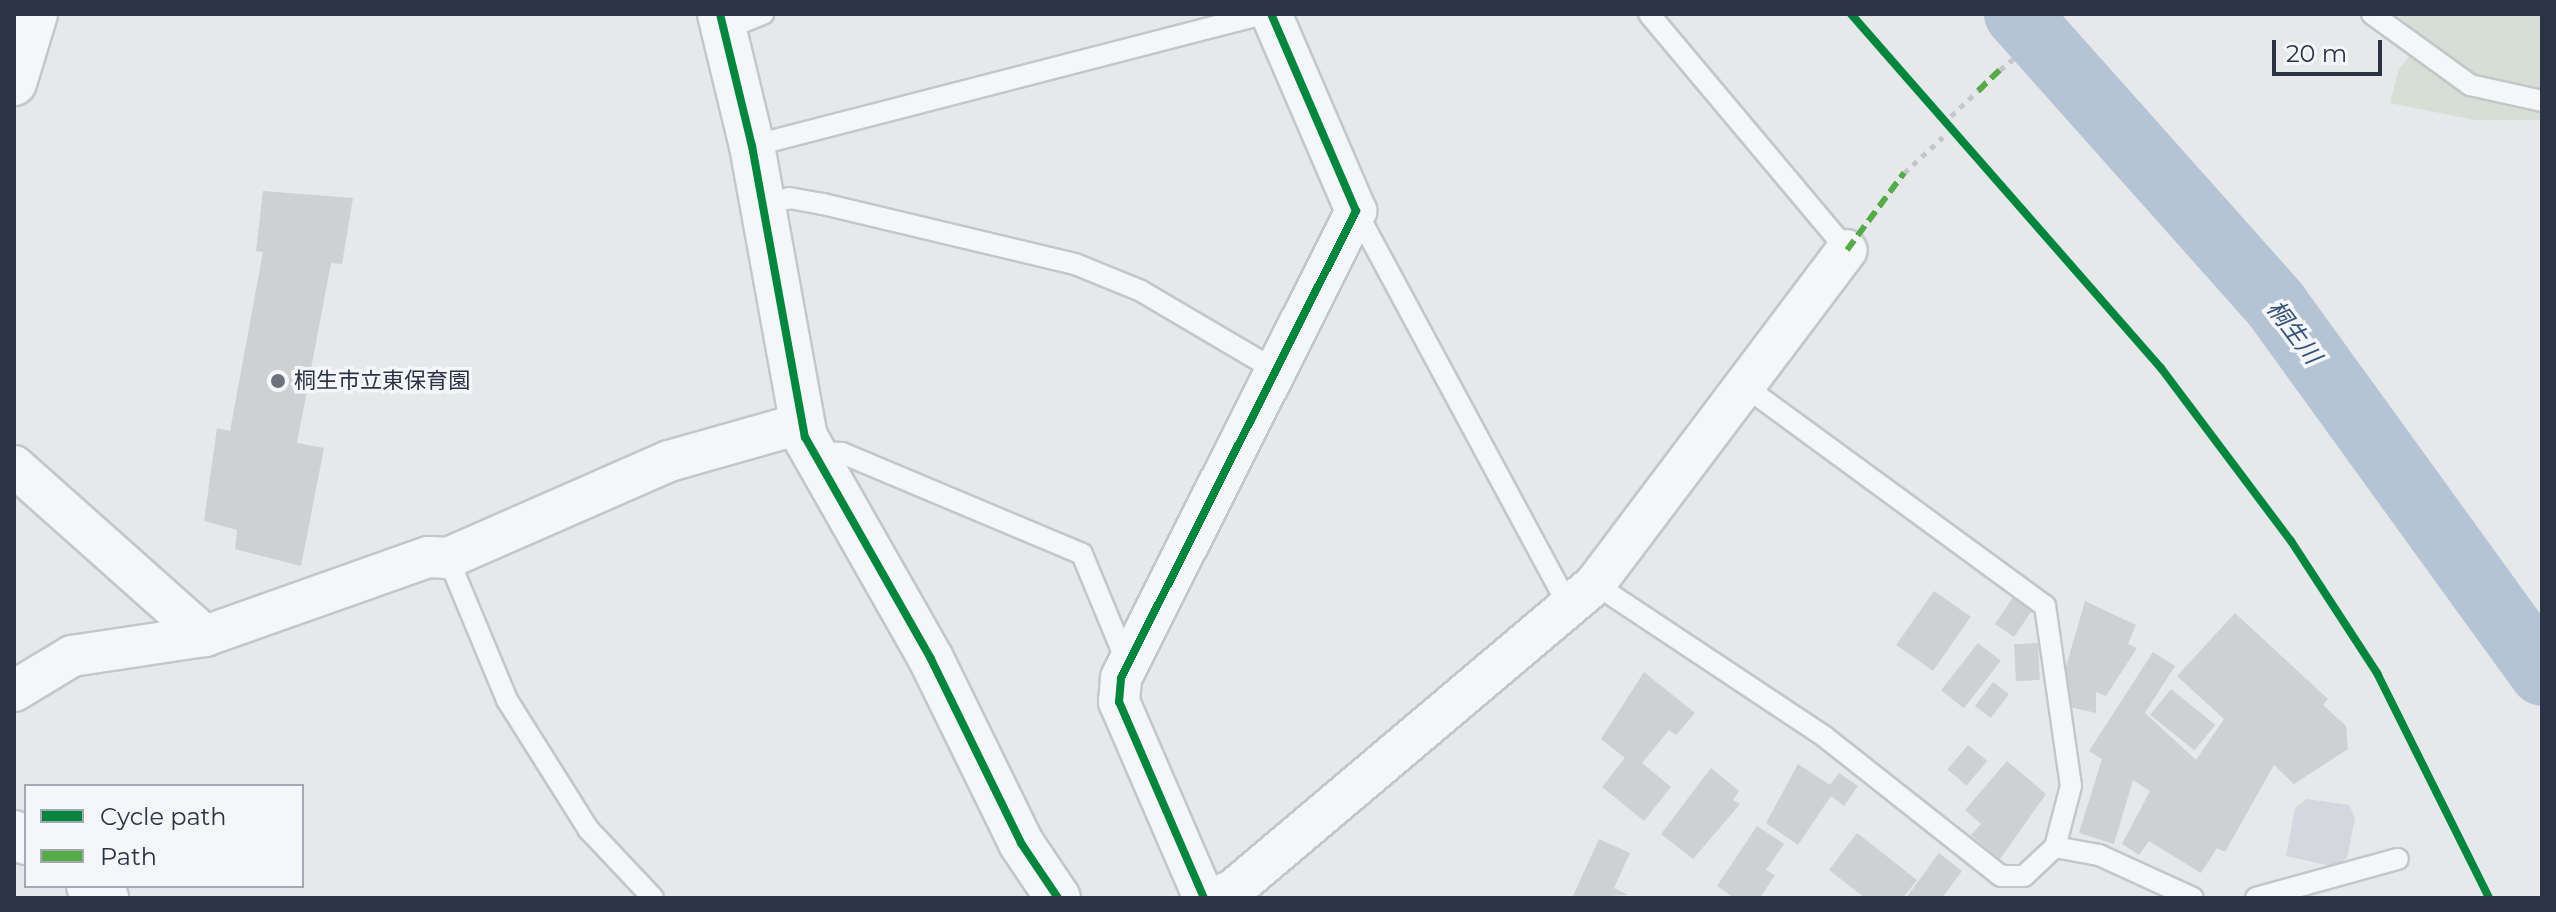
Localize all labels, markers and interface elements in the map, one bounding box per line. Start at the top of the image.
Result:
scale bar [2276,24,2386,74]
text: 20 m [2286,39,2347,68]
water label: 桐生川 [2261,295,2327,369]
place label: 桐生市立東保育園 [294,368,470,394]
marker: 桐生市立東保育園 [269,372,287,390]
legend [24,784,304,888]
text: Cycle path [100,802,227,831]
text: Path [100,842,157,871]

